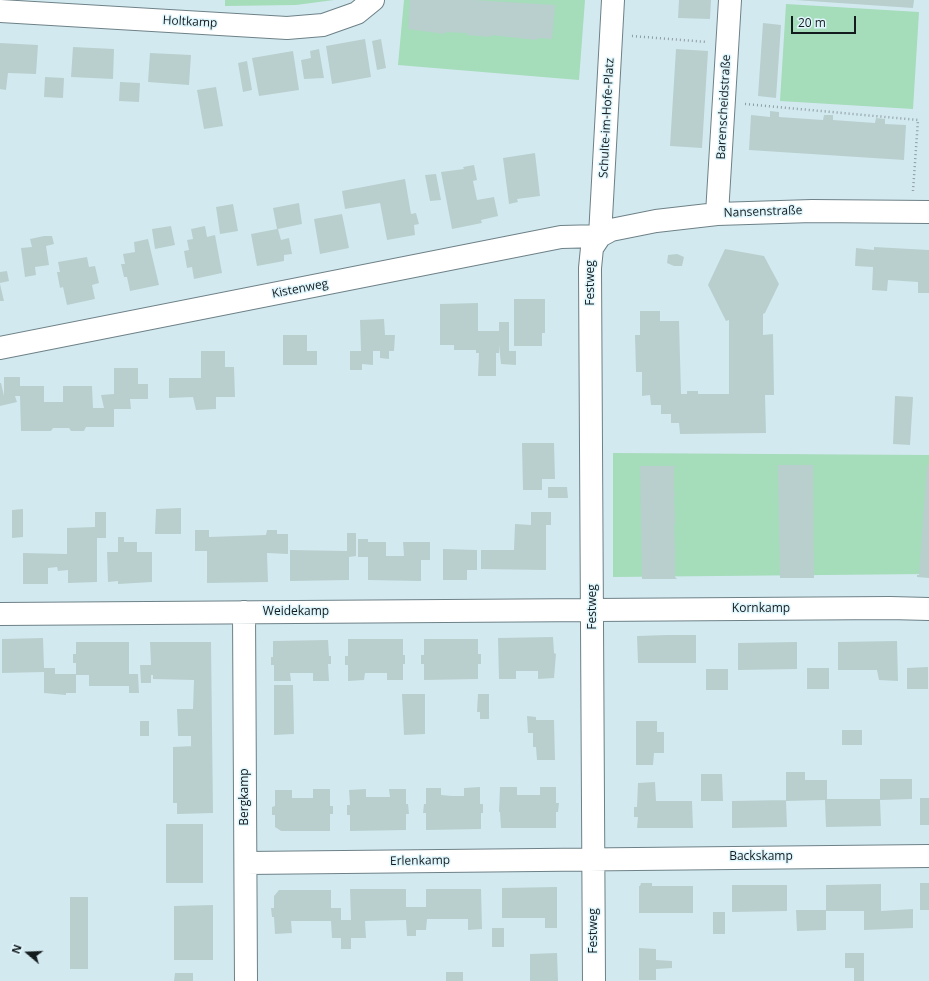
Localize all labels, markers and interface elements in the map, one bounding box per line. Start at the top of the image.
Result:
scale bar [793,8,858,34]
street label: Holtkamp [162,13,218,31]
text: 20 m [798,14,826,31]
street label: Barenscheidstraße [714,54,734,160]
street label: Schulte-im-Hofe-Platz [597,57,617,179]
street label: Nansenstraße [723,203,803,221]
street label: Festweg [584,260,598,306]
street label: Kistenweg [271,276,329,302]
street label: Festweg [586,584,600,630]
street label: Kornkamp [732,602,790,616]
street label: Weidekamp [263,605,329,619]
street label: Bergkamp [238,768,252,826]
street label: Backskamp [729,850,793,864]
street label: Erlenkamp [390,853,450,869]
street label: Festweg [587,908,601,954]
north arrow [8,933,48,973]
text: N [8,942,25,956]

